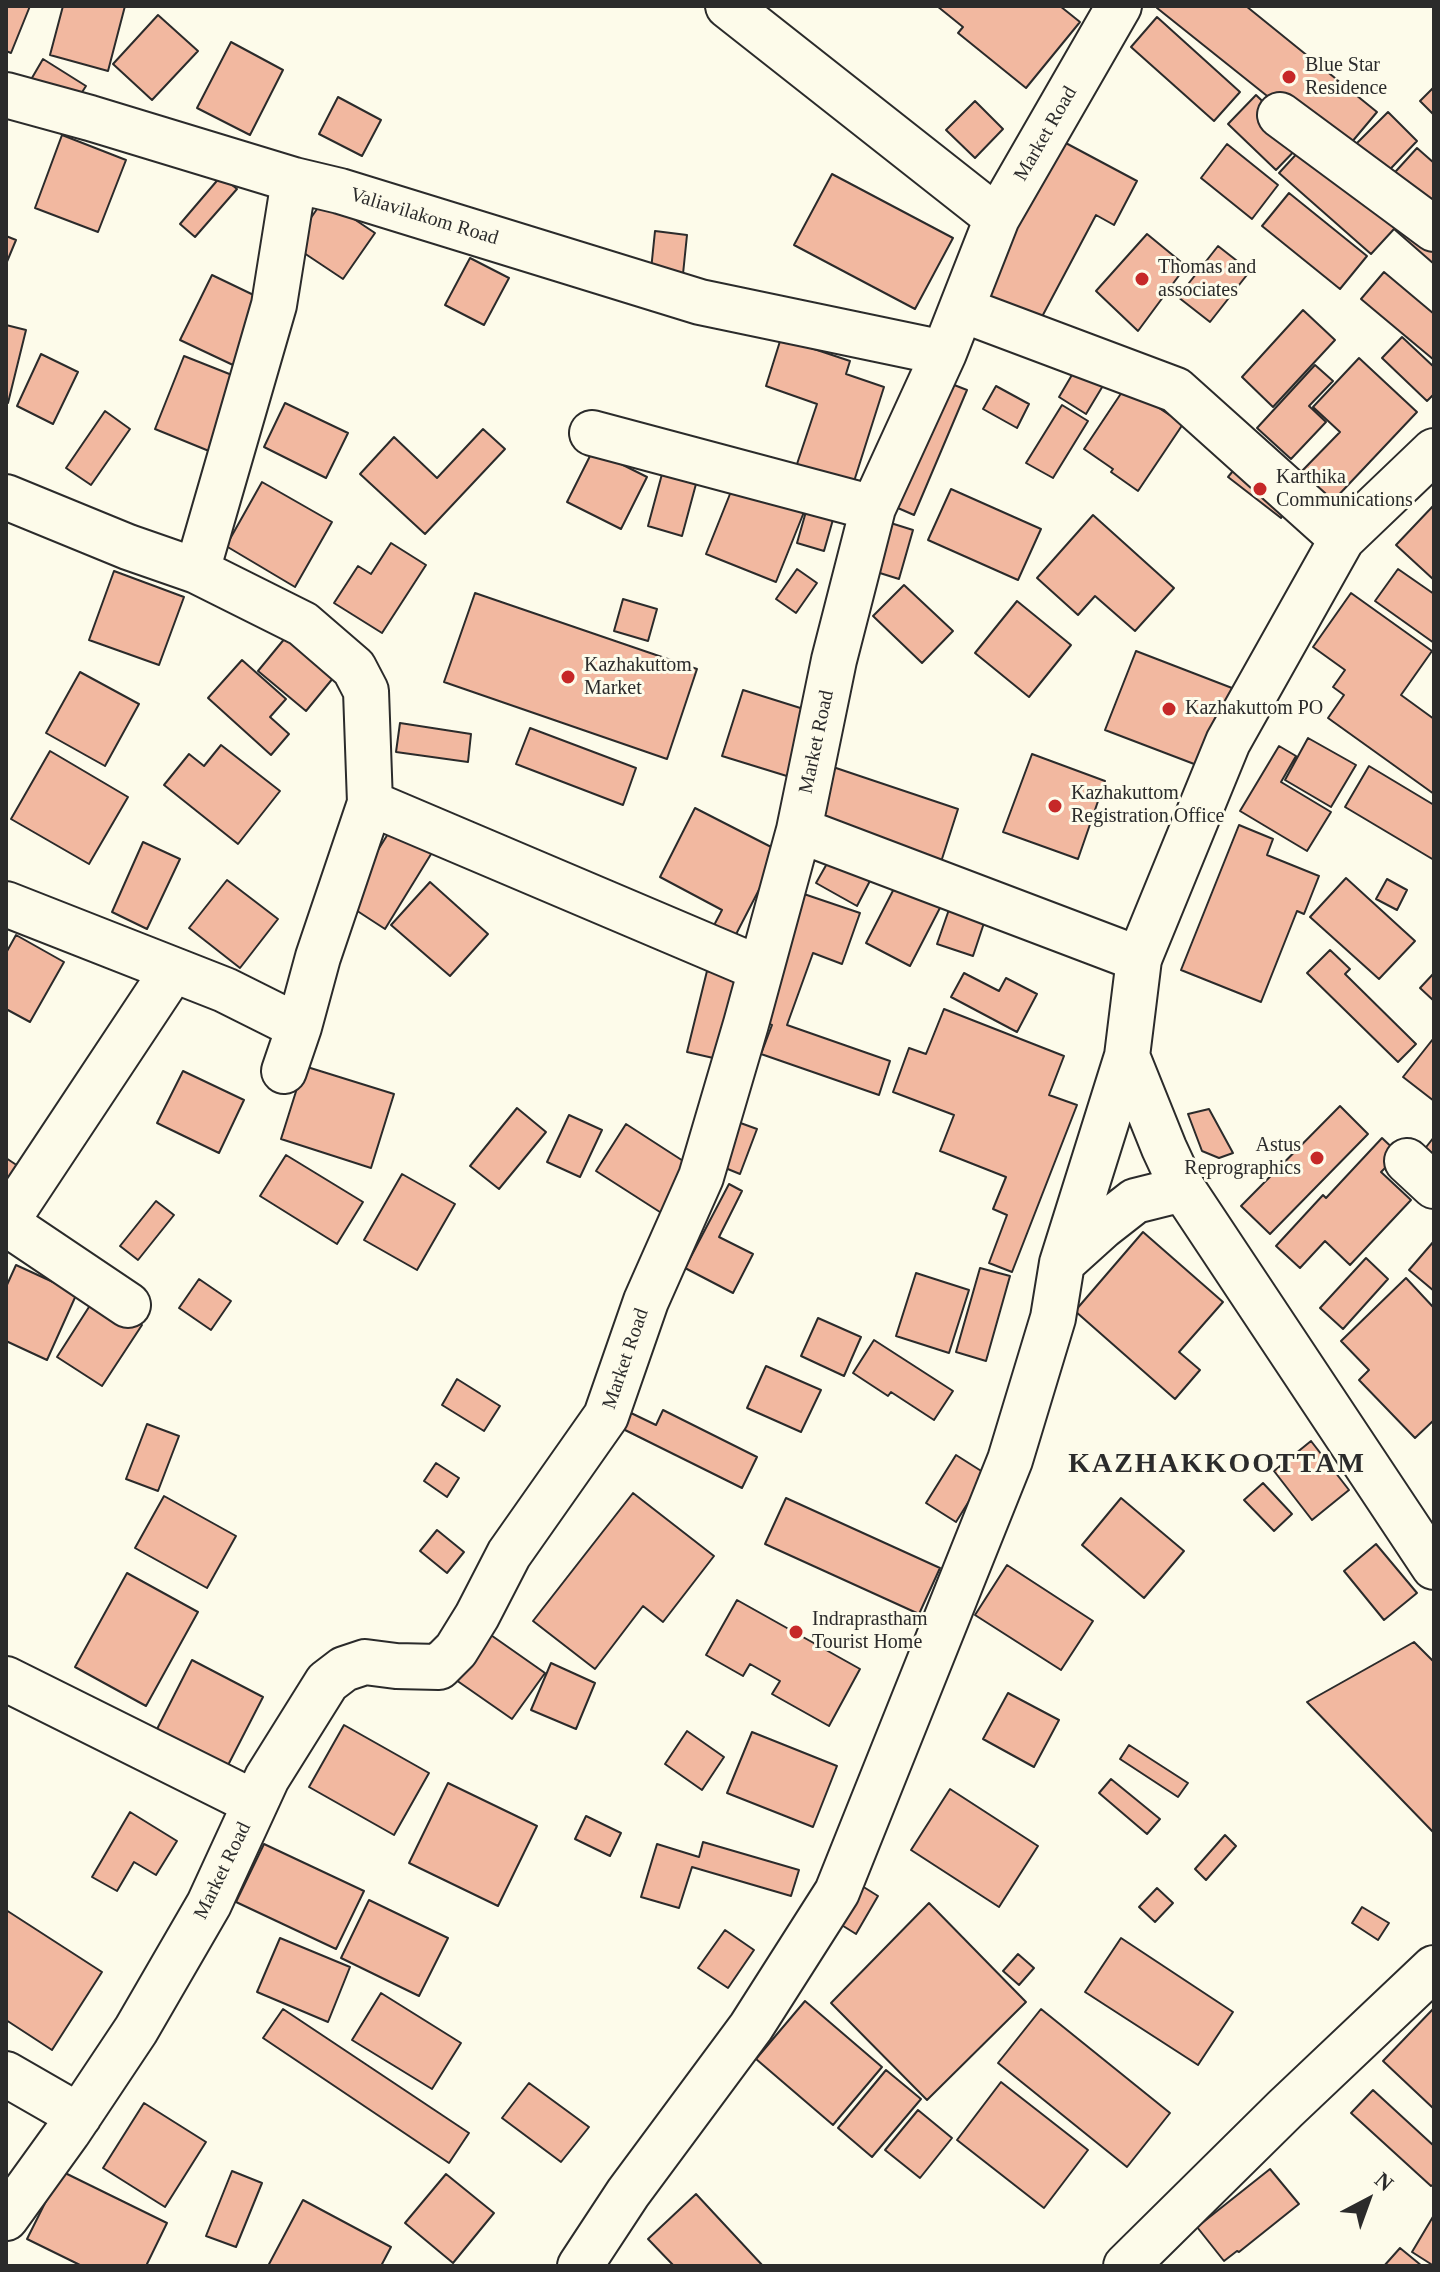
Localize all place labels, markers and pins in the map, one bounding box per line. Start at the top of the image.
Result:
place label: Blue Star Residence [1305,54,1387,101]
marker: Blue Star Residence [1280,68,1298,86]
place label: Thomas and associates [1158,256,1256,303]
marker: Thomas and associates [1133,270,1151,288]
place label: Karthika Communications [1276,466,1413,513]
marker: Karthika Communications [1251,480,1269,498]
place label: Kazhakuttom Market [584,654,692,701]
marker: Kazhakuttom Market [559,668,577,686]
place label: Kazhakuttom PO [1185,697,1323,721]
marker: Kazhakuttom PO [1160,700,1178,718]
place label: Kazhakuttom Registration Office [1071,782,1224,829]
marker: Kazhakuttom Registration Office [1046,797,1064,815]
place label: Astus Reprographics [1184,1134,1301,1181]
marker: Astus Reprographics [1308,1149,1326,1167]
place label: Indraprastham Tourist Home [812,1608,928,1655]
marker: Indraprastham Tourist Home [787,1623,805,1641]

